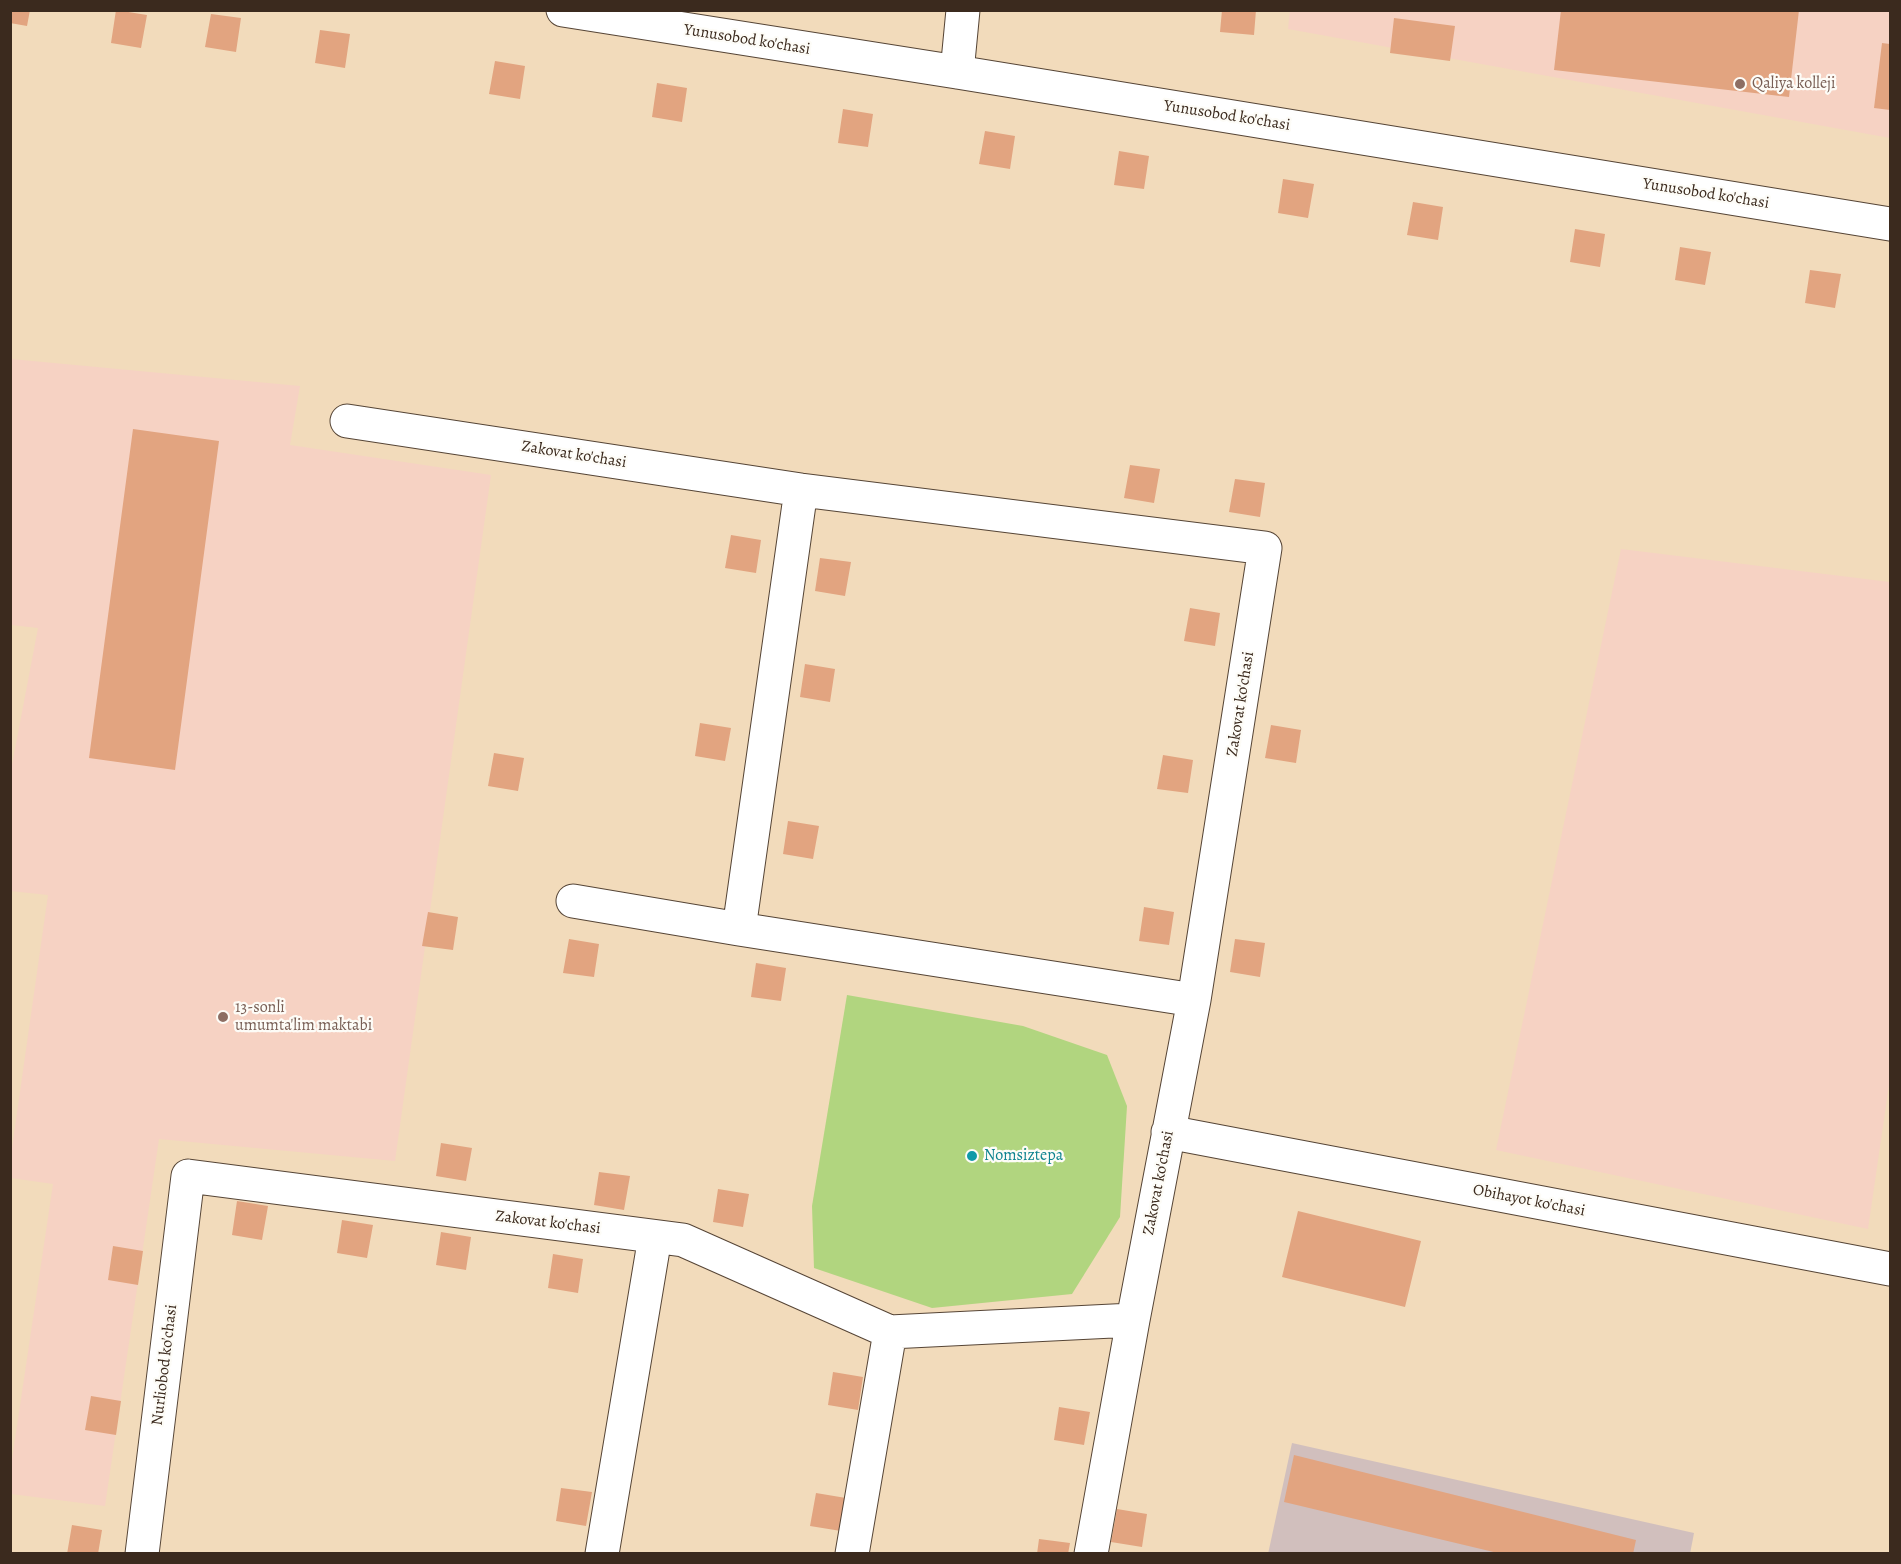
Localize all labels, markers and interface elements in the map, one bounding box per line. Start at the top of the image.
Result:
street label: Yunusobod ko'chasi [682,21,812,59]
place label: Qaliya kolleji [1752,74,1836,94]
marker: Qaliya kolleji [1733,77,1747,91]
street label: Yunusobod ko'chasi [1162,97,1292,135]
street label: Yunusobod ko'chasi [1641,175,1771,213]
street label: Zakovat ko'chasi [520,437,628,473]
street label: Zakovat ko'chasi [1223,650,1259,758]
place label: 13-sonli umumta'lim maktabi [235,998,372,1036]
marker: 13-sonli umumta'lim maktabi [216,1010,230,1024]
street label: Zakovat ko'chasi [1139,1129,1179,1237]
place label: Nomsiztepa [984,1146,1063,1166]
marker: Nomsiztepa [965,1149,979,1163]
street label: Obihayot ko'chasi [1471,1181,1587,1221]
street label: Zakovat ko'chasi [494,1207,602,1239]
street label: Nurliobod ko'chasi [148,1303,182,1427]

